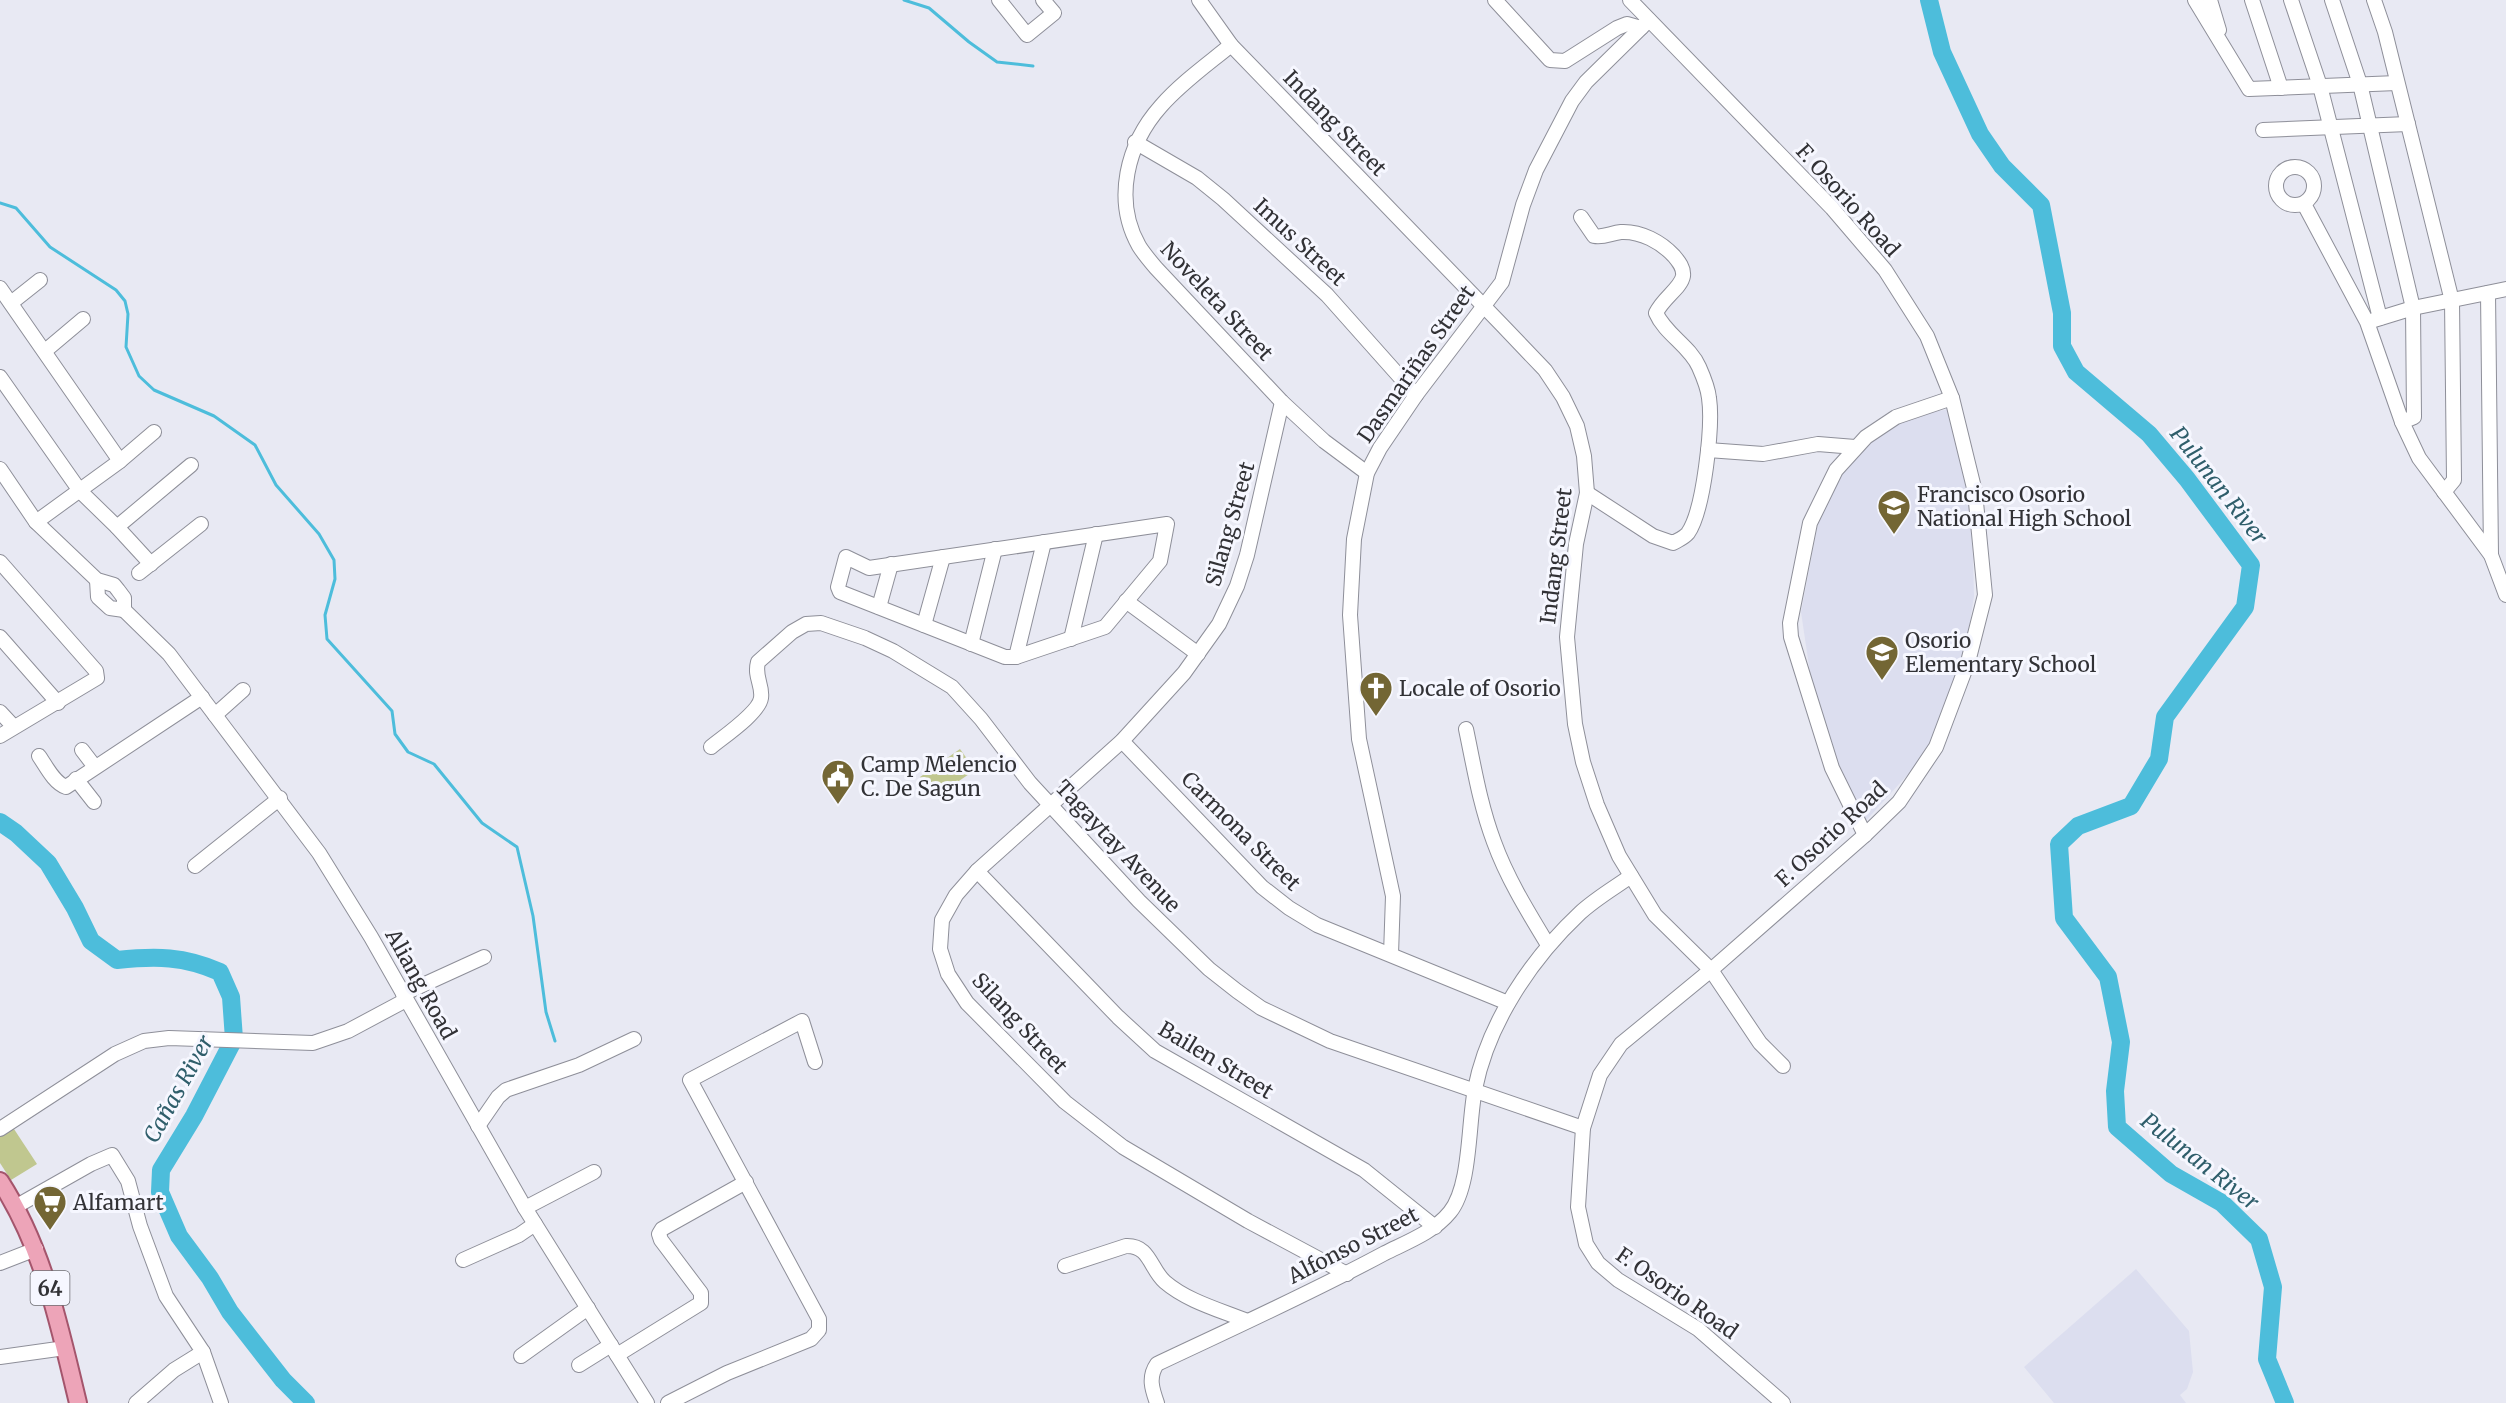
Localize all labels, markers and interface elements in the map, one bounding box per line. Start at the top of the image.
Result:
street label: Indang Street [1278,64,1392,182]
street label: F. Osorio Road [1790,138,1906,262]
street label: Imus Street [1248,192,1352,292]
street label: Noveleta Street [1155,236,1279,366]
street label: Dasmariñas Street [1351,280,1481,448]
water label: Pulunan River [2164,421,2274,550]
street label: Silang Street [1199,459,1261,589]
place label: Francisco Osorio National High School [1917,481,2132,532]
street label: Indang Street [1534,486,1578,626]
school or university icon: Francisco Osorio National High School [1876,488,1912,535]
place label: Osorio Elementary School [1905,627,2097,678]
school or university icon: Osorio Elementary School [1864,634,1900,681]
church icon: Locale of Osorio [1358,670,1394,717]
place label: Locale of Osorio [1399,675,1561,702]
place label: Camp Melencio C. De Sagun [861,751,1017,802]
public building icon: Camp Melencio C. De Sagun [820,758,856,805]
street label: Carmona Street [1176,766,1306,896]
street label: Tagaytay Avenue [1050,774,1186,918]
street label: F. Osorio Road [1770,775,1893,893]
street label: Aliang Road [379,923,463,1044]
street label: Silang Street [966,967,1074,1079]
street label: Bailen Street [1154,1015,1278,1105]
water label: Cañas River [137,1029,220,1148]
water label: Pulunan River [2136,1106,2265,1216]
supermarket icon: Alfamart [32,1184,68,1231]
place label: Alfamart [72,1189,164,1216]
street label: Alfonso Street [1282,1201,1423,1290]
street label: F. Osorio Road [1611,1241,1744,1345]
road number: 64 [31,1271,70,1305]

